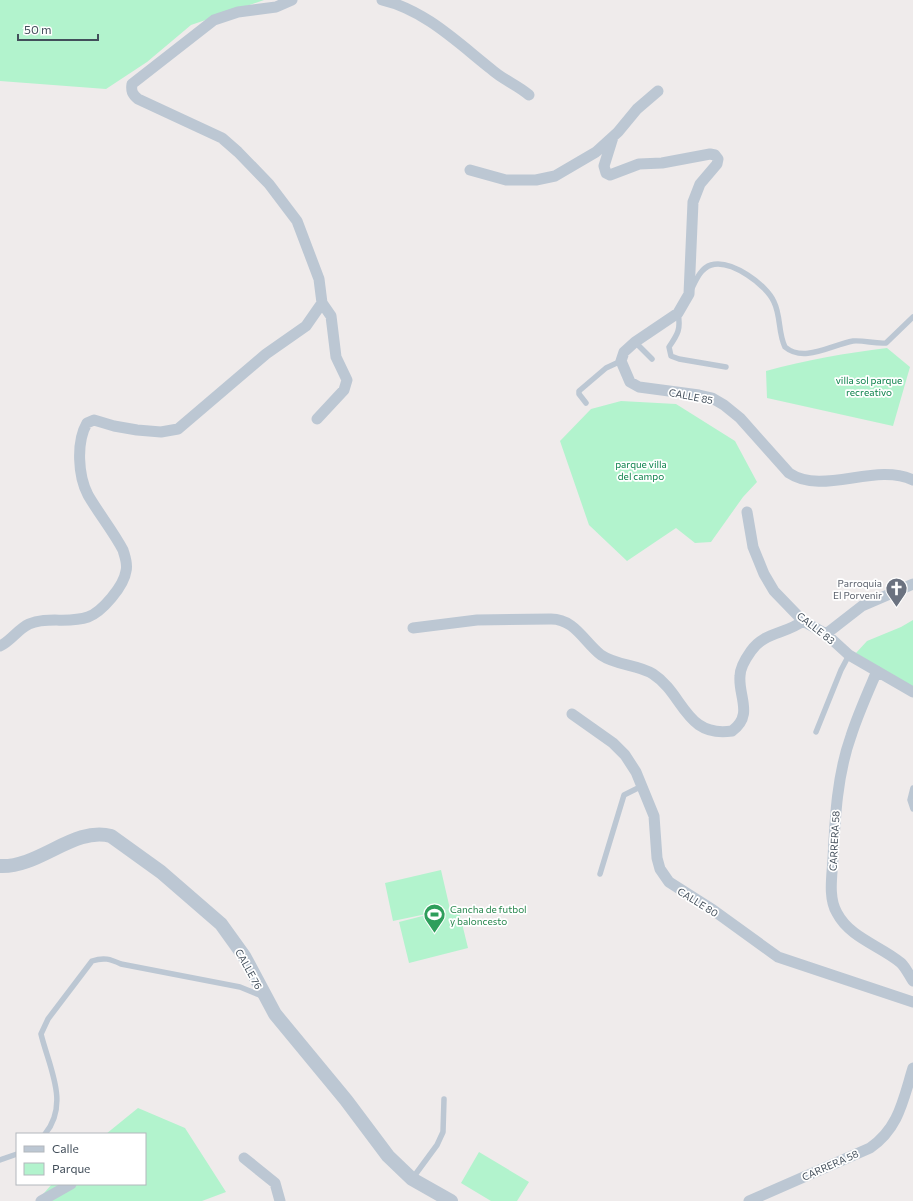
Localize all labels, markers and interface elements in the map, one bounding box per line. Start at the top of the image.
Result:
scale bar [18,16,98,42]
text: 50 m [24,22,52,36]
park label: villa sol parque recreativo [836,374,902,398]
street label: CALLE 85 [668,386,714,406]
park label: parque villa del campo [615,458,667,482]
church icon: Parroquia El Porvenir [884,576,910,609]
place label: Parroquia El Porvenir [833,577,882,601]
street label: CALLE 83 [795,609,838,647]
street label: CARRERA 58 [826,811,842,871]
street label: CALLE 80 [675,885,721,919]
sports icon: Cancha de futbol y baloncesto [421,902,447,935]
place label: Cancha de futbol y baloncesto [450,903,527,927]
street label: CALLE 76 [233,947,265,991]
legend [16,1133,146,1185]
text: Calle [52,1141,79,1155]
street label: CARRERA 58 [800,1147,860,1183]
text: Parque [52,1161,90,1175]

